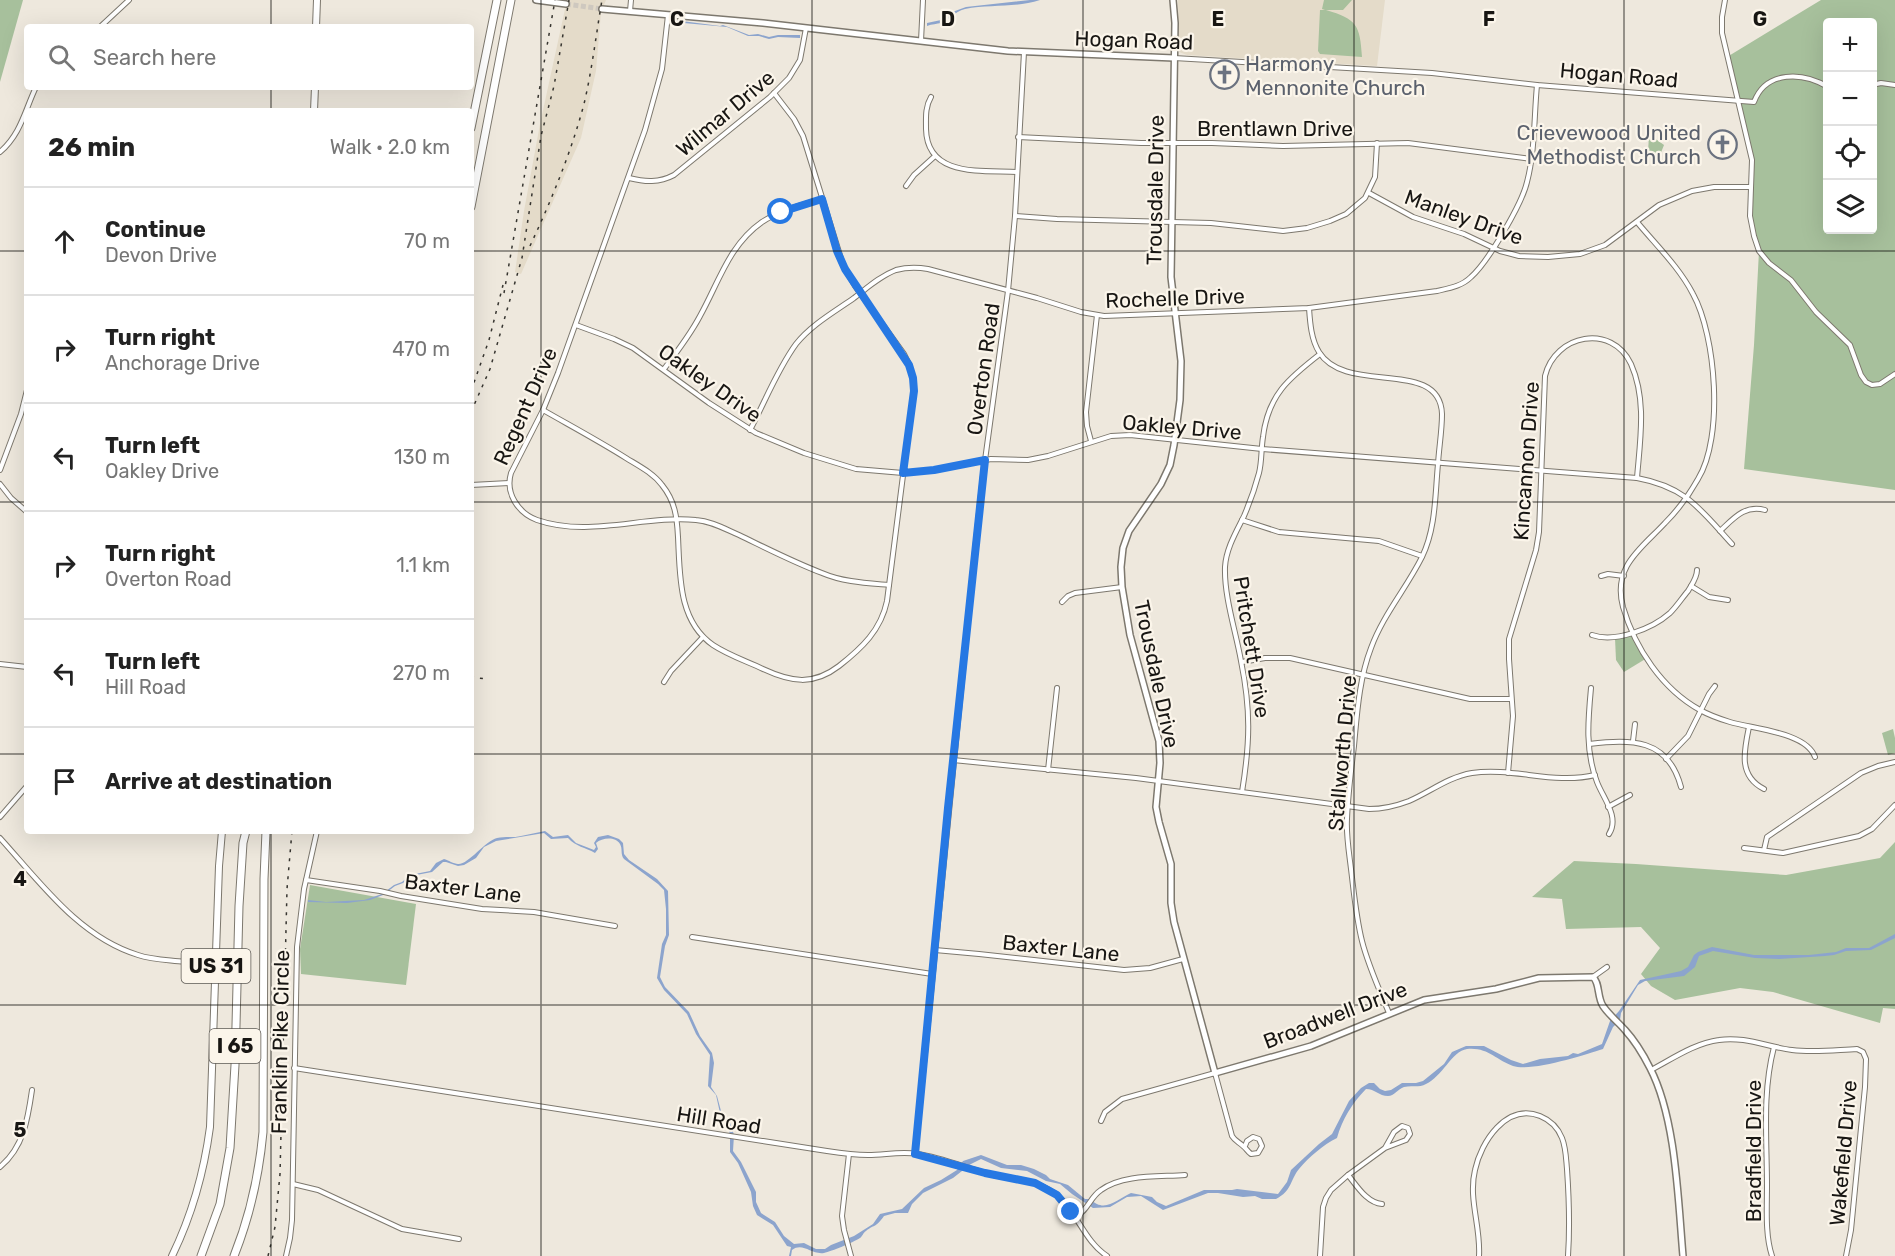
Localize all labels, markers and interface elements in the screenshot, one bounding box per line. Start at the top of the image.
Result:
text: C [670,7,684,31]
text: D [941,7,955,31]
text: E [1212,7,1224,31]
text: F [1483,7,1495,31]
text: G [1753,7,1767,31]
map controls [1823,18,1877,234]
button: + [1823,18,1877,72]
search box [24,24,474,90]
street label: Hogan Road [1074,25,1194,55]
icon: search [45,41,78,74]
text: Search here [93,44,216,71]
place label: Harmony Mennonite Church [1245,51,1425,100]
street label: Hogan Road [1559,57,1679,93]
church icon: Harmony Mennonite Church [1208,59,1240,91]
street label: Wilmar Drive [671,65,779,161]
button: − [1823,72,1877,126]
street label: Trousdale Drive [1141,115,1169,265]
street label: Brentlawn Drive [1197,116,1353,141]
place label: Crievewood United Methodist Church [1517,120,1701,169]
button: locate [1823,126,1877,180]
church icon: Crievewood United Methodist Church [1706,128,1738,160]
text: 26 min [48,132,135,163]
text: Walk · 2.0 km [330,135,450,159]
button: layers [1823,180,1877,234]
street label: Manley Drive [1401,184,1527,250]
route start [767,198,793,224]
text: Continue [105,216,206,243]
icon: ahead [48,225,81,258]
text: 70 m [404,229,450,253]
text: Devon Drive [105,243,217,267]
street label: Rochelle Drive [1105,283,1245,313]
street label: Overton Road [961,301,1005,437]
text: Turn right [105,324,215,351]
icon: right [48,333,81,366]
text: 470 m [392,337,450,361]
street label: Oakley Drive [654,338,766,428]
street label: Regent Drive [488,343,562,469]
text: Anchorage Drive [105,351,260,375]
street label: Kincannon Drive [1508,381,1544,541]
street label: Oakley Drive [1121,409,1243,445]
text: Turn left [105,432,200,459]
icon: left [48,441,81,474]
text: 130 m [394,445,450,469]
text: Oakley Drive [105,459,219,483]
text: Turn right [105,540,215,567]
icon: right [48,549,81,582]
text: 1.1 km [396,553,450,577]
text: Overton Road [105,567,232,591]
street label: Pritchett Drive [1228,574,1276,720]
street label: Trousdale Drive [1129,598,1185,750]
text: Turn left [105,648,200,675]
icon: left [48,657,81,690]
text: 270 m [393,661,450,685]
street label: Stallworth Drive [1323,674,1361,832]
text: Hill Road [105,675,186,699]
icon: arrive [48,765,81,798]
text: Arrive at destination [105,768,332,795]
text: 4 [13,867,27,891]
street label: Baxter Lane [403,868,523,908]
street label: Baxter Lane [1001,929,1121,967]
road number: US 31 [182,949,250,983]
street label: Franklin Pike Circle [266,950,294,1134]
street label: Broadwell Drive [1259,976,1411,1054]
road number: I 65 [210,1029,260,1063]
street label: Wakefield Drive [1824,1079,1862,1227]
street label: Bradfield Drive [1741,1080,1766,1222]
street label: Hill Road [675,1101,763,1139]
text: 5 [14,1118,27,1142]
route end [1057,1198,1083,1224]

